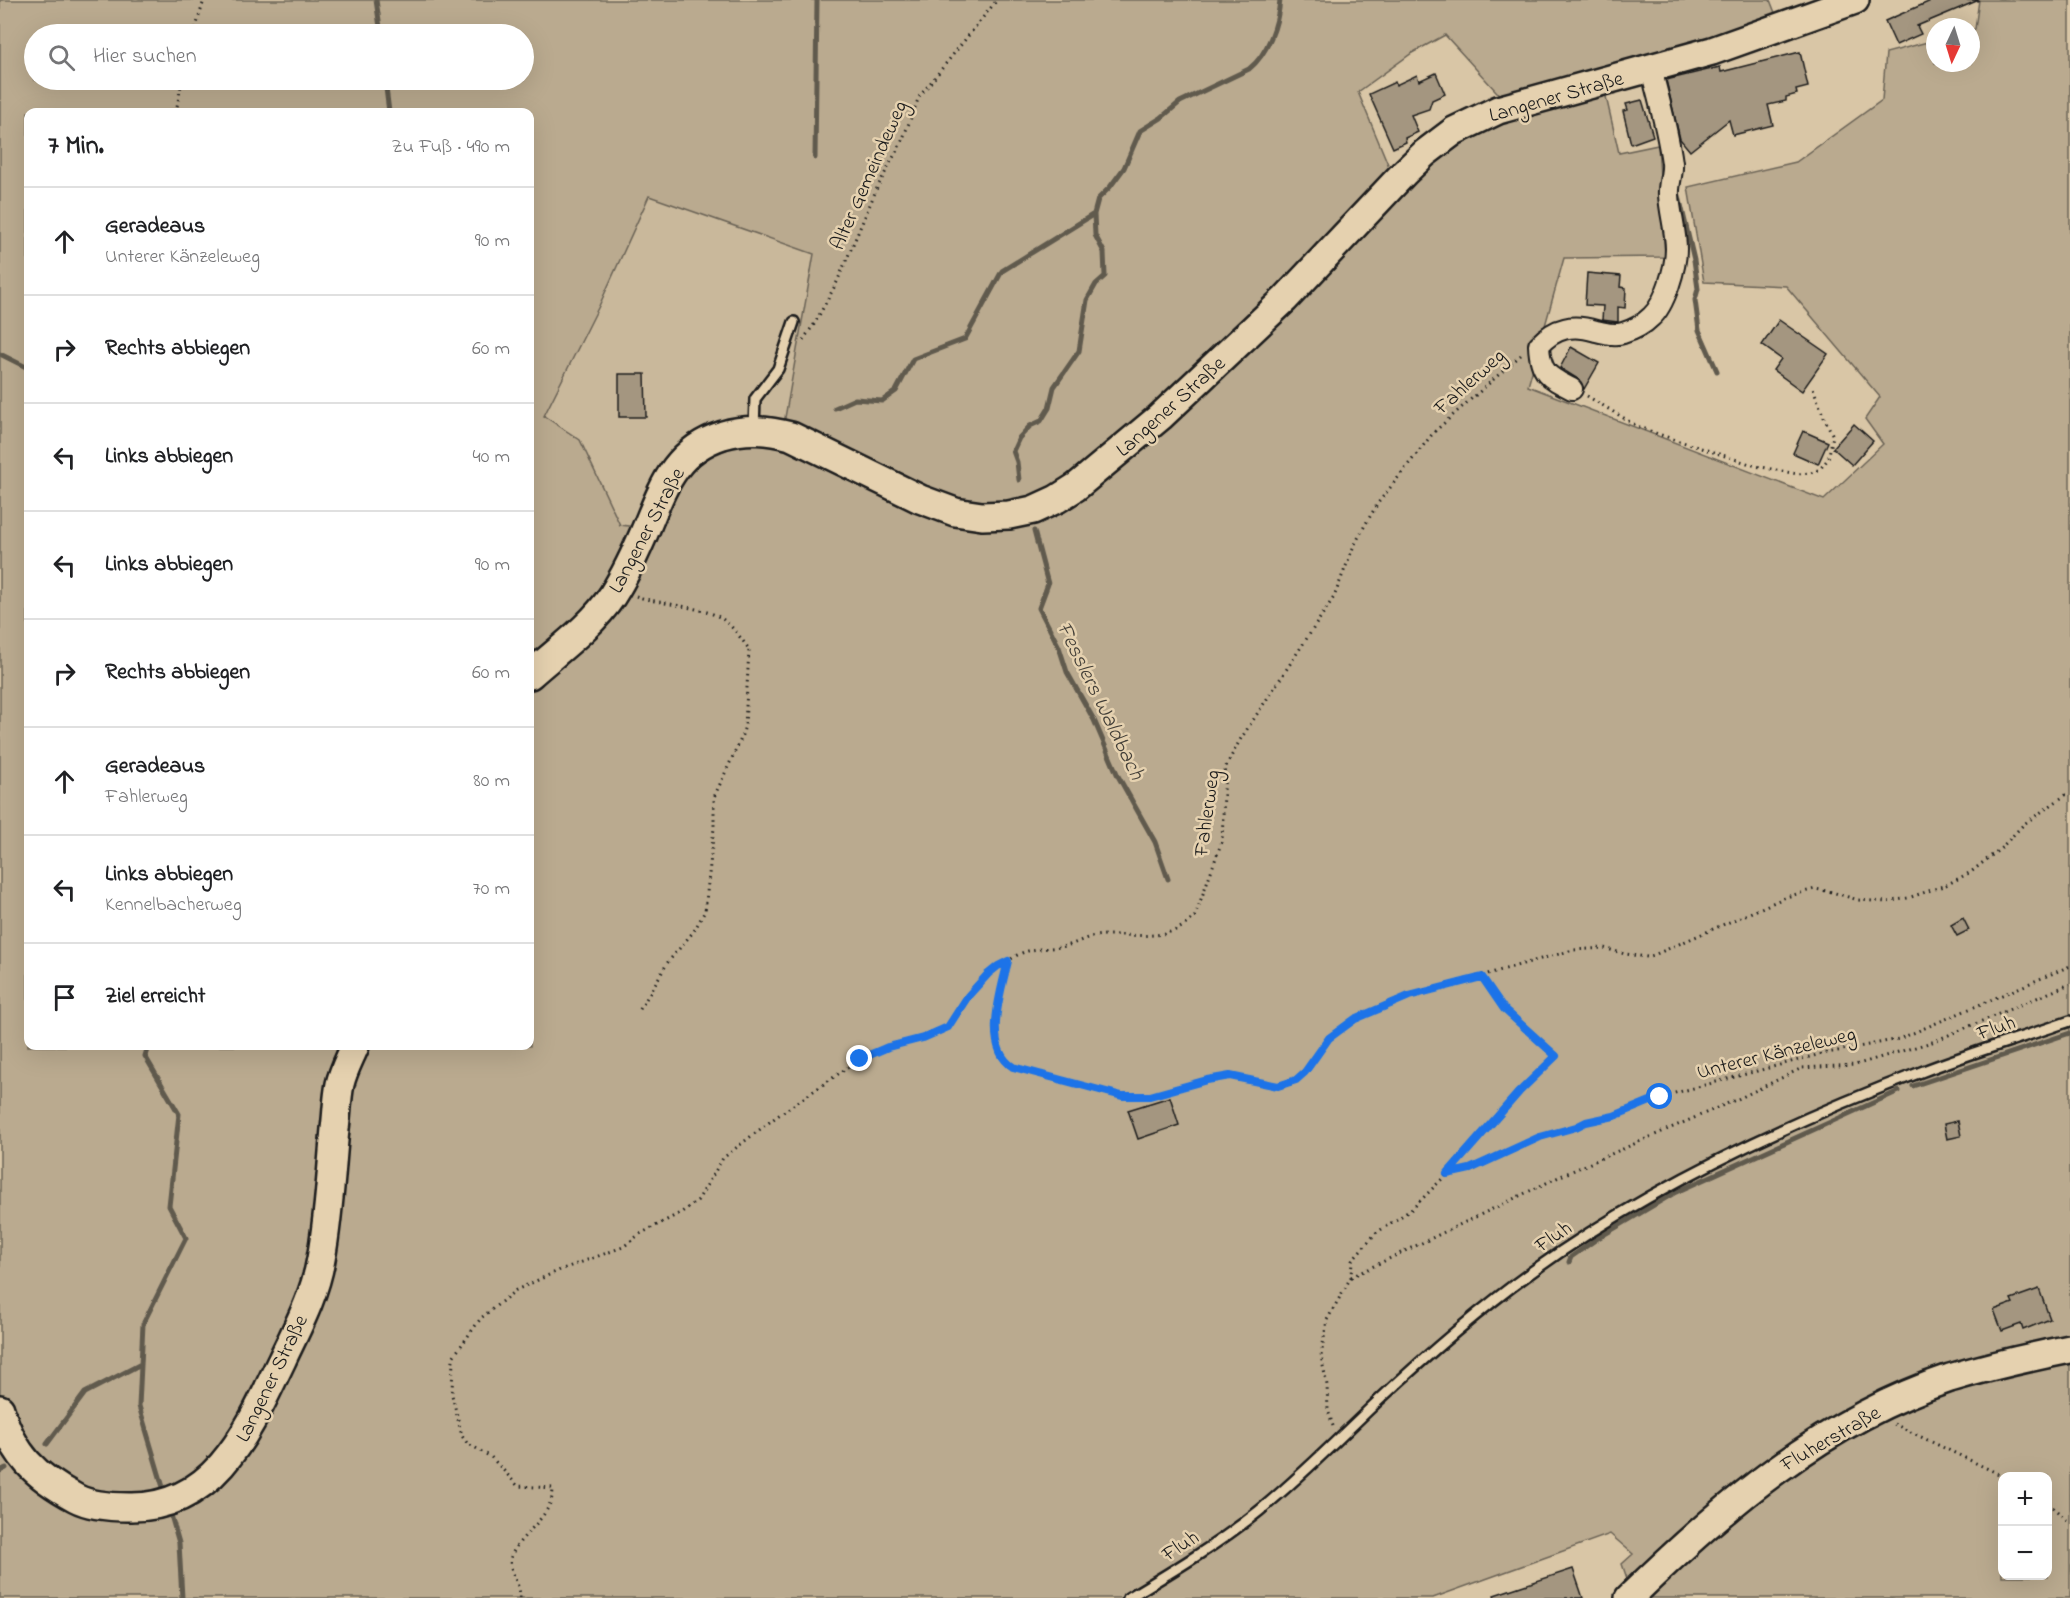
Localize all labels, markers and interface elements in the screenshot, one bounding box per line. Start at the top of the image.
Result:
north arrow [1926,18,1980,72]
search box [24,24,534,90]
icon: search [45,41,78,74]
text: Hier suchen [93,41,197,73]
street label: Langener Straße [1486,64,1628,133]
street label: Alter Gemeindeweg [823,96,918,256]
text: 7 Min. [48,128,104,166]
text: Zu Fuß · 490 m [391,133,510,162]
text: Geradeaus [105,211,205,243]
icon: ahead [48,225,81,258]
text: 90 m [475,227,510,256]
text: Unterer Känzeleweg [105,243,260,272]
icon: right [48,333,81,366]
text: Rechts abbiegen [105,333,250,365]
text: 60 m [472,335,510,364]
street label: Fahlerweg [1427,342,1514,425]
street label: Langener Straße [1110,350,1235,466]
icon: left [48,441,81,474]
text: Links abbiegen [105,441,233,473]
text: 40 m [473,443,510,472]
street label: Langener Straße [602,462,696,600]
icon: left [48,549,81,582]
text: Links abbiegen [105,549,233,581]
text: 90 m [475,551,510,580]
water label: Fesslers Waldbach [1047,617,1152,786]
icon: right [48,657,81,690]
text: Rechts abbiegen [105,657,250,689]
text: 60 m [472,659,510,688]
text: Geradeaus [105,751,205,783]
icon: ahead [48,765,81,798]
text: 80 m [473,767,510,796]
street label: Fahlerweg [1187,768,1231,860]
text: Fahlerweg [105,783,188,812]
text: Links abbiegen [105,859,233,891]
icon: left [48,873,81,906]
text: 70 m [473,875,510,904]
text: Kennelbacherweg [105,891,242,920]
icon: arrive [48,981,81,1014]
text: Ziel erreicht [105,981,205,1013]
street label: Fluh [1972,1008,2020,1050]
street label: Unterer Känzeleweg [1694,1020,1860,1090]
route end [846,1045,872,1071]
route start [1646,1083,1672,1109]
street label: Fluh [1529,1214,1579,1262]
street label: Langener Straße [229,1309,319,1449]
street label: Fluherstraße [1775,1399,1887,1481]
map controls [1998,1472,2052,1580]
button: + [1998,1472,2052,1526]
street label: Fluh [1156,1523,1206,1570]
button: − [1998,1526,2052,1580]

